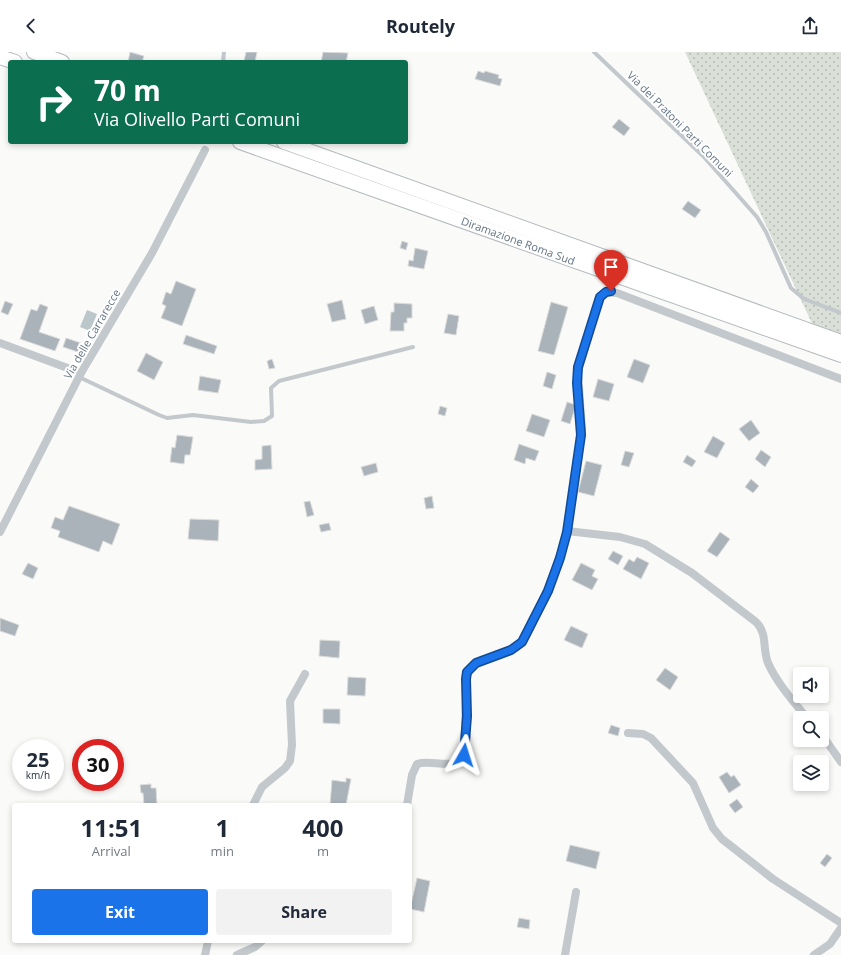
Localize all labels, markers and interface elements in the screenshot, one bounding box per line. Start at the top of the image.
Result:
text: Routely [386,14,455,38]
icon: back [20,15,42,37]
icon: share [799,15,821,37]
street label: Via dei Pratoni Parti Comuni [624,68,736,180]
text: 70 m [94,71,161,109]
icon: right [28,76,80,128]
text: Via Olivello Parti Comuni [94,107,300,131]
street label: Diramazione Roma Sud [459,213,577,268]
pin [594,250,628,291]
icon: arrive [600,256,622,278]
street label: Via delle Carrarecce [60,286,123,381]
map controls [793,667,829,791]
button: sound [793,667,829,703]
button: search [793,711,829,747]
position arrow [443,734,485,776]
speed limit sign: 30 [72,739,124,791]
text: 25 [27,746,49,773]
button: layers [793,755,829,791]
text: km/h [26,768,50,782]
text: 11:51 [80,811,142,844]
text: 1 [215,811,229,844]
text: 400 [302,811,344,844]
text: Arrival [92,842,131,860]
text: min [211,842,234,860]
text: m [317,842,329,860]
button: Exit [32,889,208,935]
button: Share [216,889,392,935]

